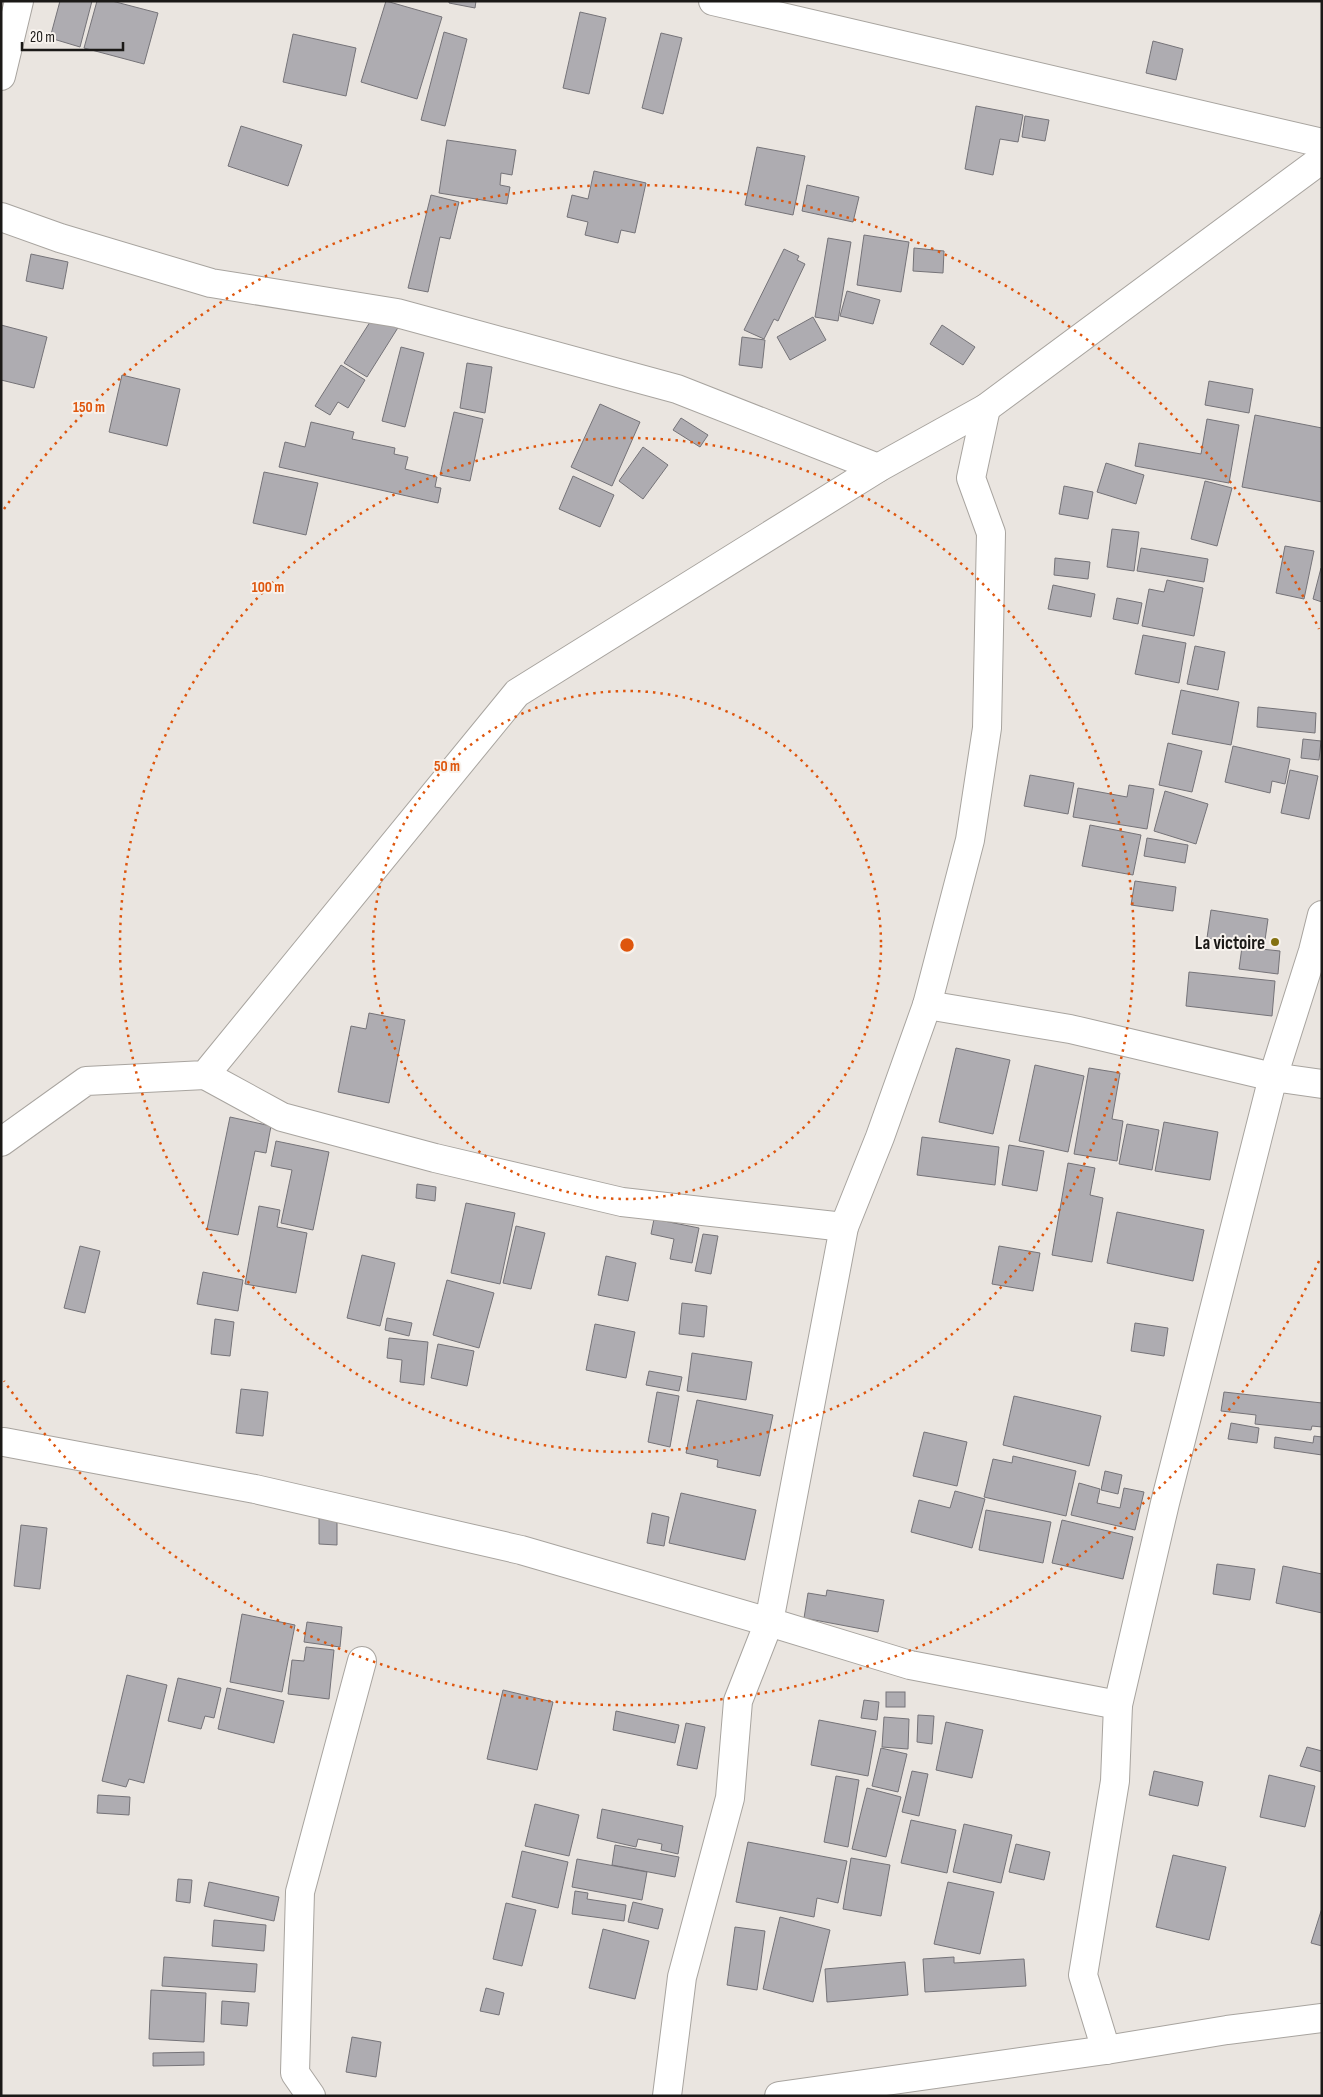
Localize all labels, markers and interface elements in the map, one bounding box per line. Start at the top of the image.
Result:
scale bar [22,20,124,52]
text: 20 m [30,28,55,47]
text: 150 m [73,398,105,417]
text: 100 m [252,578,284,597]
text: 50 m [434,757,460,776]
place label: La victoire [1195,932,1265,955]
centre of rings [618,936,636,954]
marker: La victoire [1269,936,1281,948]

